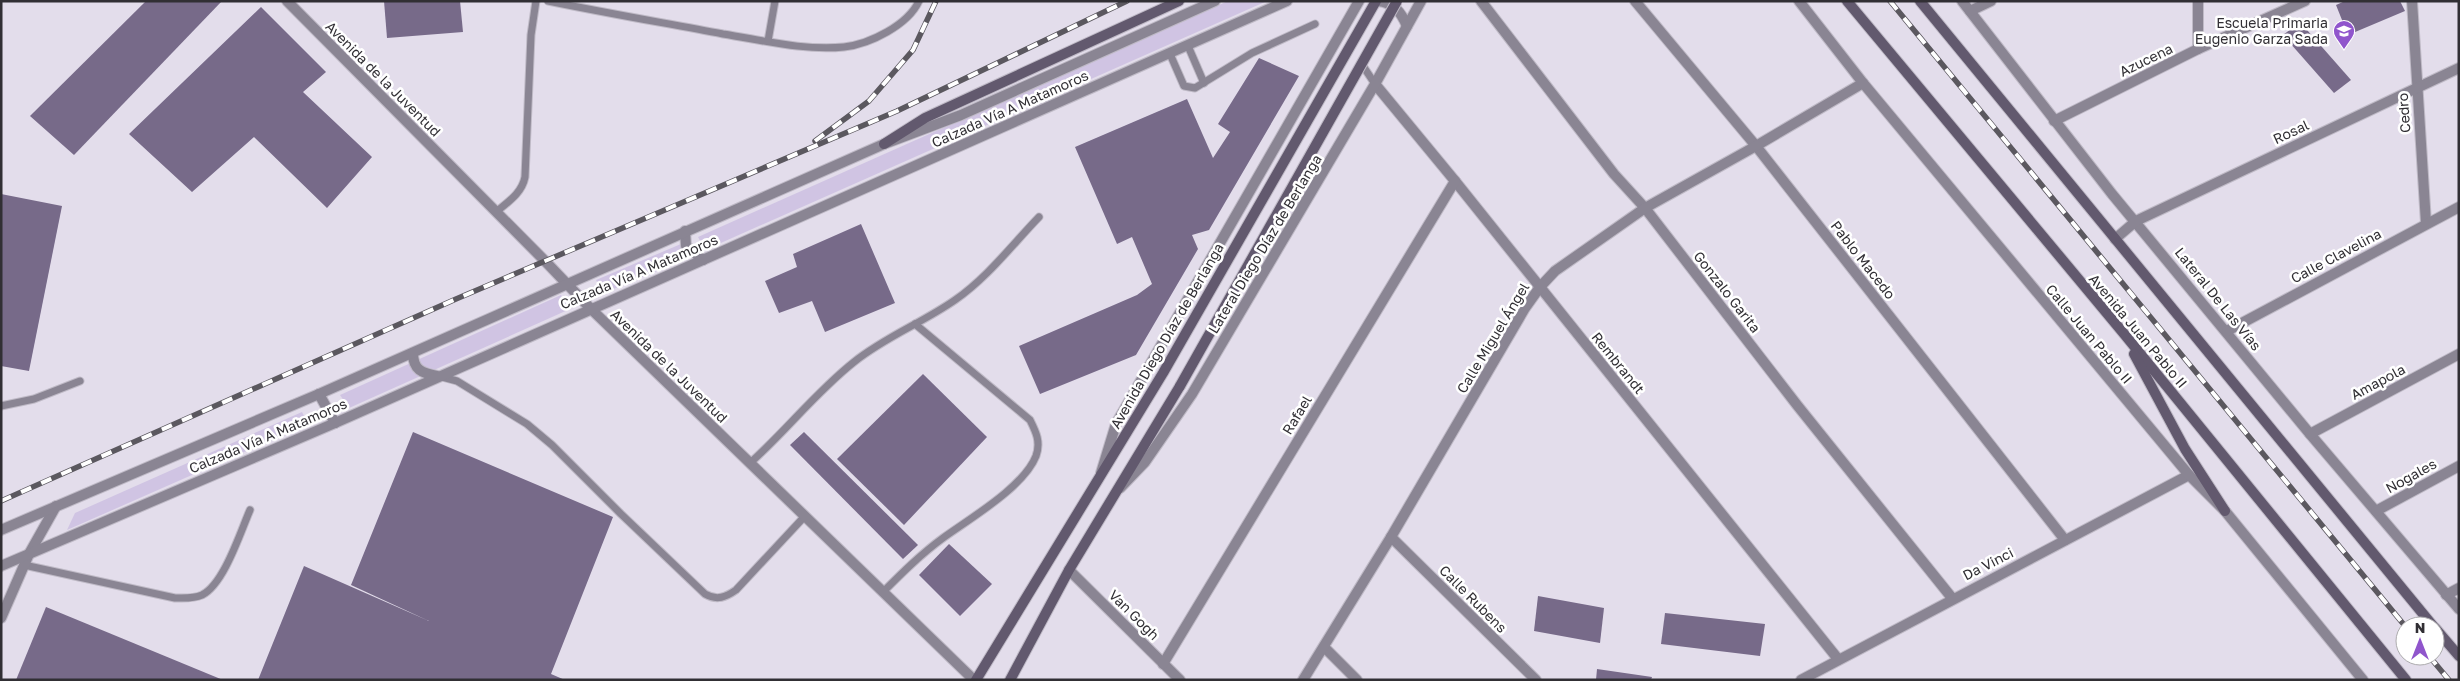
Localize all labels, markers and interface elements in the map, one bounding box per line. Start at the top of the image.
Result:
place label: Escuela Primaria Eugenio Garza Sada [2195,14,2328,47]
street label: Avenida de la Juventud [322,18,444,140]
school or university icon: Escuela Primaria Eugenio Garza Sada [2332,19,2356,50]
street label: Azucena [2116,39,2175,80]
street label: Calzada Vía A Matamoros [929,66,1091,151]
street label: Cedro [2394,92,2413,134]
street label: Rosal [2270,116,2311,147]
street label: Lateral Diego Díaz de Berlanga [1204,151,1325,336]
street label: Pablo Macedo [1828,217,1899,302]
street label: Calle Clavelina [2288,225,2384,287]
street label: Calzada Vía A Matamoros [557,231,720,313]
street label: Avenida Diego Díaz de Berlanga [1106,240,1227,432]
street label: Lateral De Las Vías [2172,244,2265,354]
street label: Gonzalo Garita [1690,248,1764,336]
street label: Avenida Juan Pablo II [2086,270,2191,391]
street label: Calle Miguel Ángel [1453,279,1532,396]
street label: Calle Juan Pablo II [2043,280,2136,387]
street label: Avenida de la Juventud [607,305,731,426]
street label: Rembrandt [1588,328,1648,397]
street label: Amapola [2348,360,2408,403]
street label: Rafael [1278,392,1315,437]
street label: Calzada Vía A Matamoros [186,395,349,477]
street label: Nogales [2382,455,2439,496]
street label: Da Vinci [1960,544,2016,583]
street label: Calle Rubens [1436,561,1511,636]
street label: Van Gogh [1106,586,1163,643]
north arrow [2395,616,2445,666]
text: N [2415,619,2425,636]

